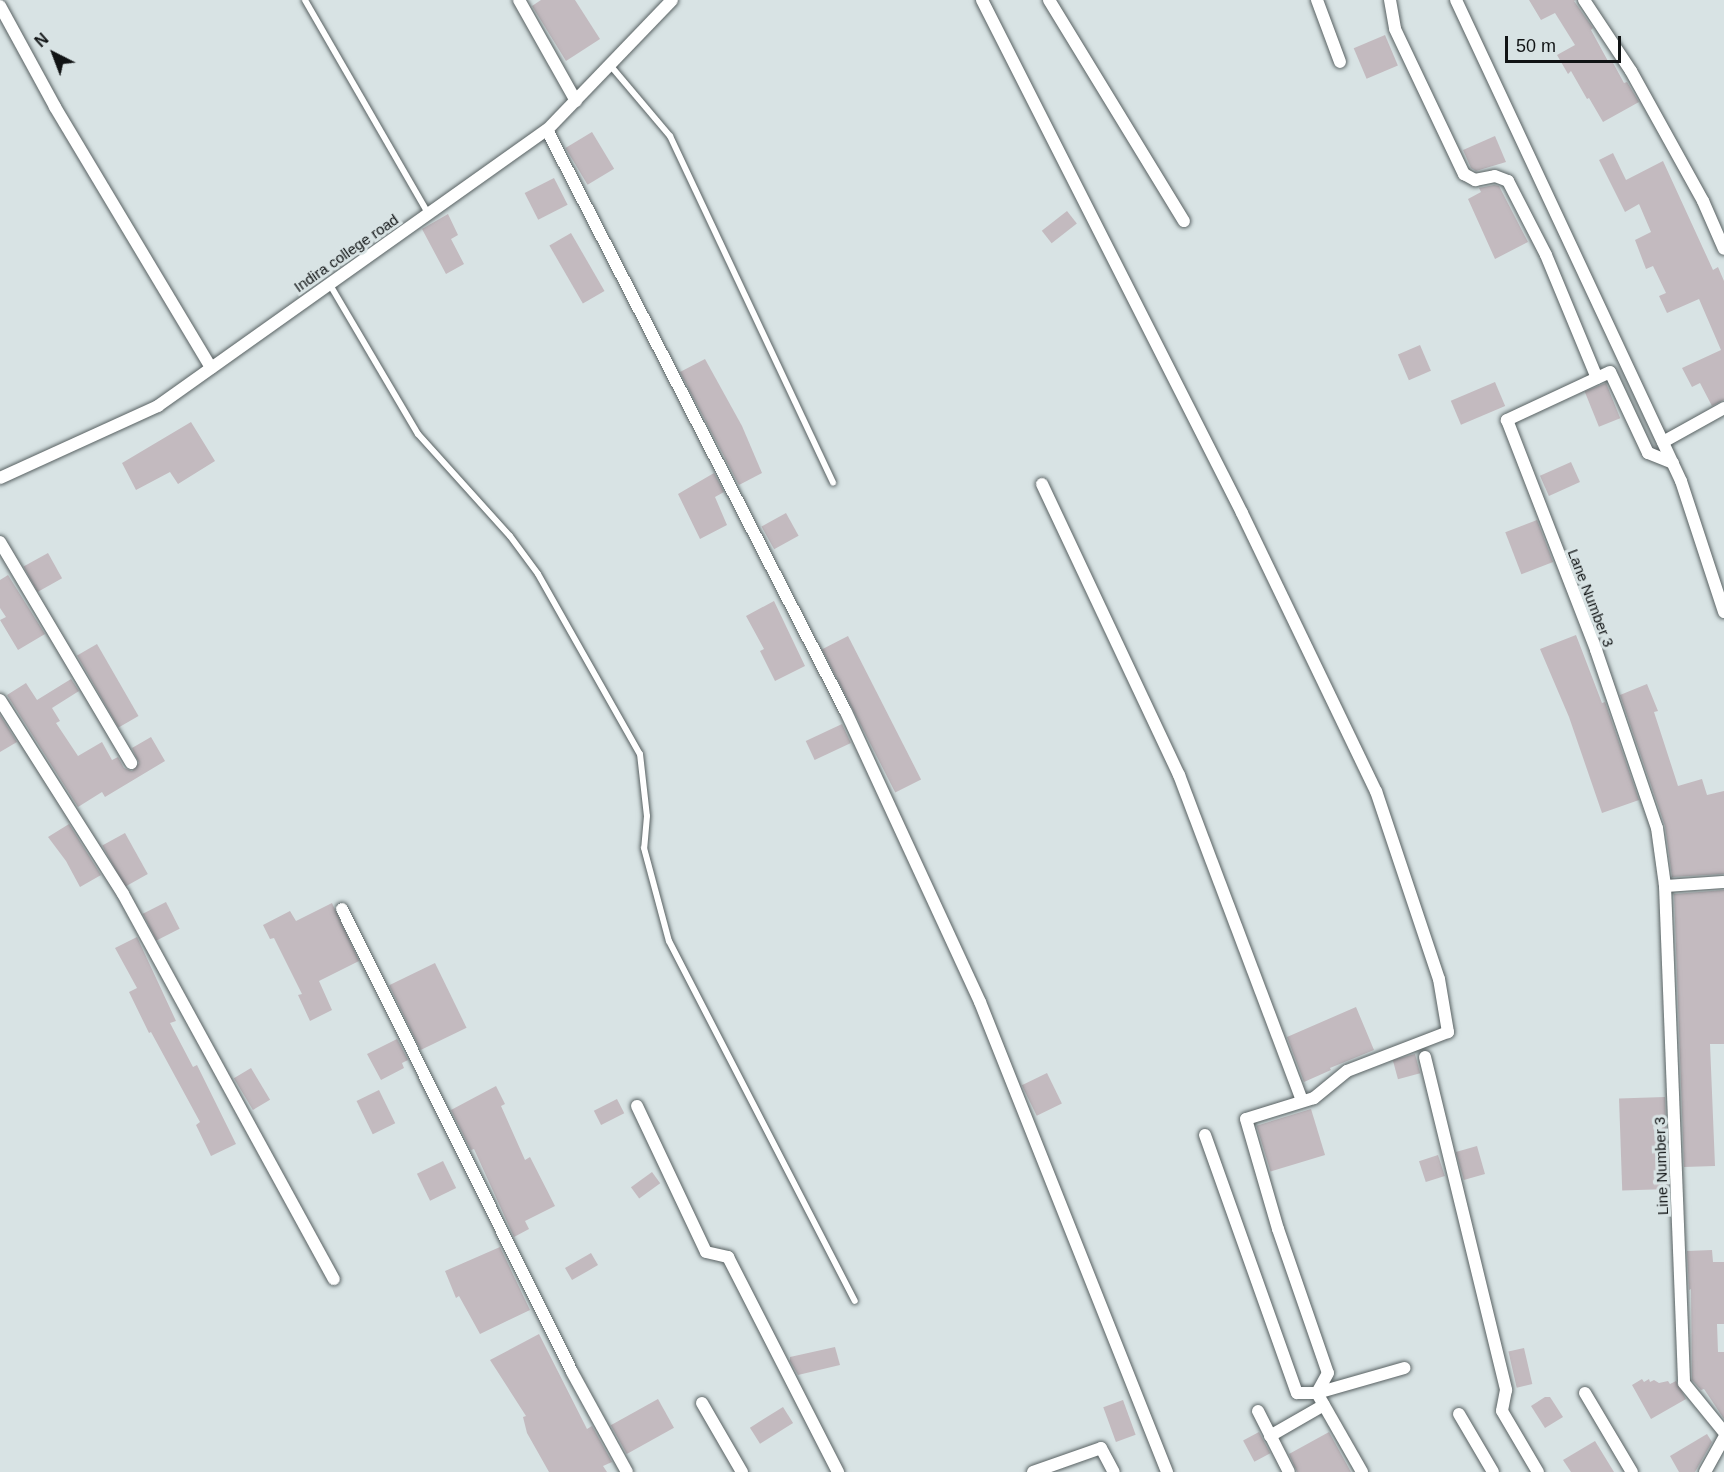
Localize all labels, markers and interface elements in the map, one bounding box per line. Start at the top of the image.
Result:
north arrow [24,24,84,84]
scale bar [1508,24,1624,62]
text: N [32,30,52,50]
text: 50 m [1516,36,1556,56]
street label: Indira college road [290,210,402,296]
street label: Lane Number 3 [1564,547,1618,649]
street label: Line Number 3 [1650,1117,1672,1215]

